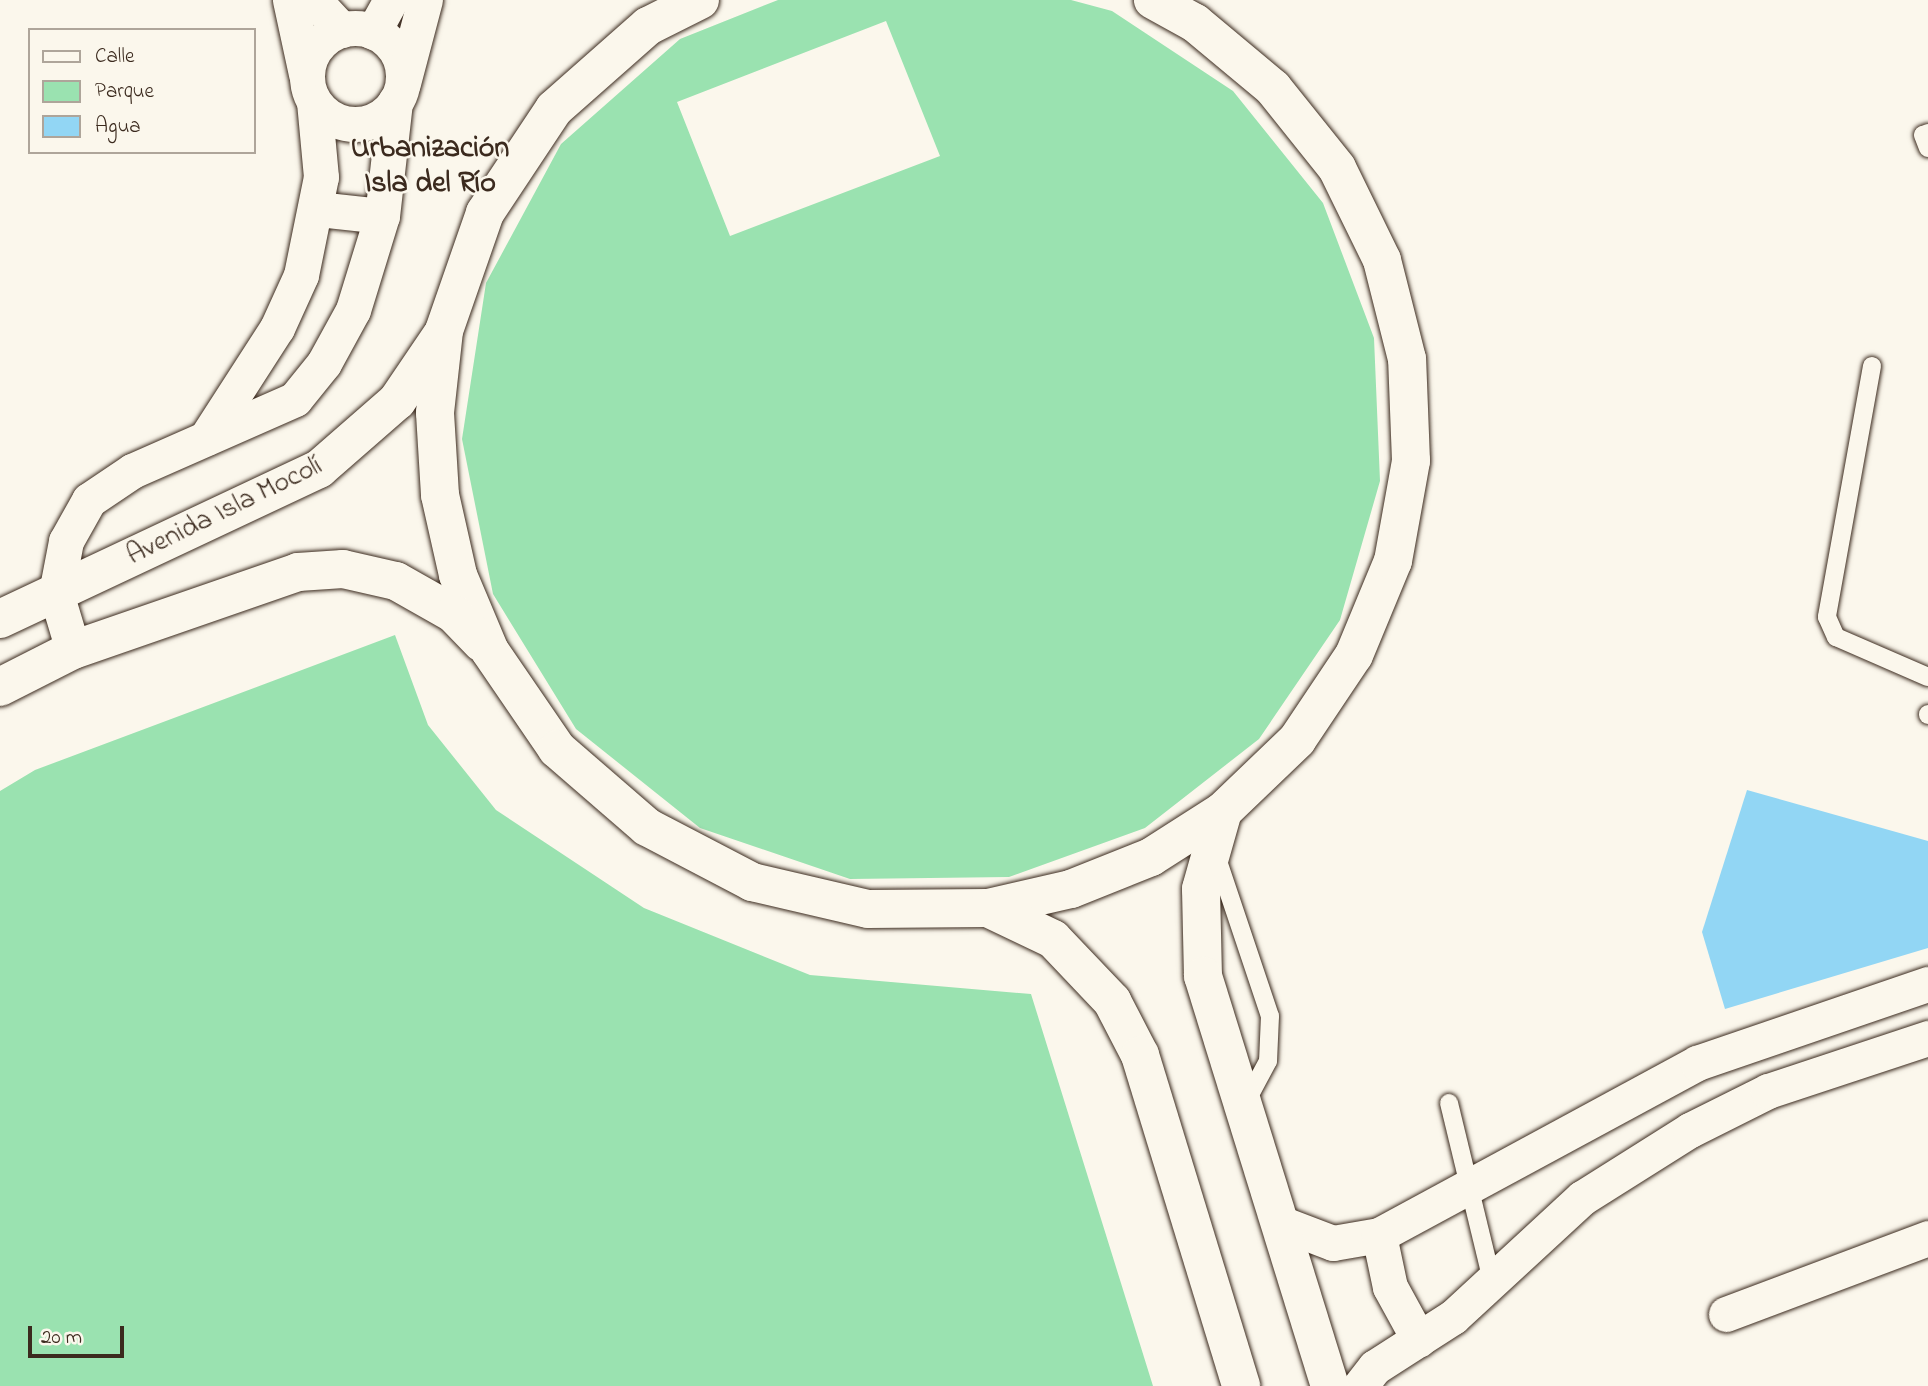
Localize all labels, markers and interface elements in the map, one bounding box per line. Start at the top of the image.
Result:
legend [28,28,256,154]
text: Calle [95,42,134,72]
text: Parque [95,77,154,107]
text: Agua [95,112,141,142]
district label: Urbanización Isla del Río [351,131,509,202]
street label: Avenida Isla Mocolí [122,450,328,574]
scale bar [32,1312,128,1356]
text: 20 m [41,1323,82,1353]

